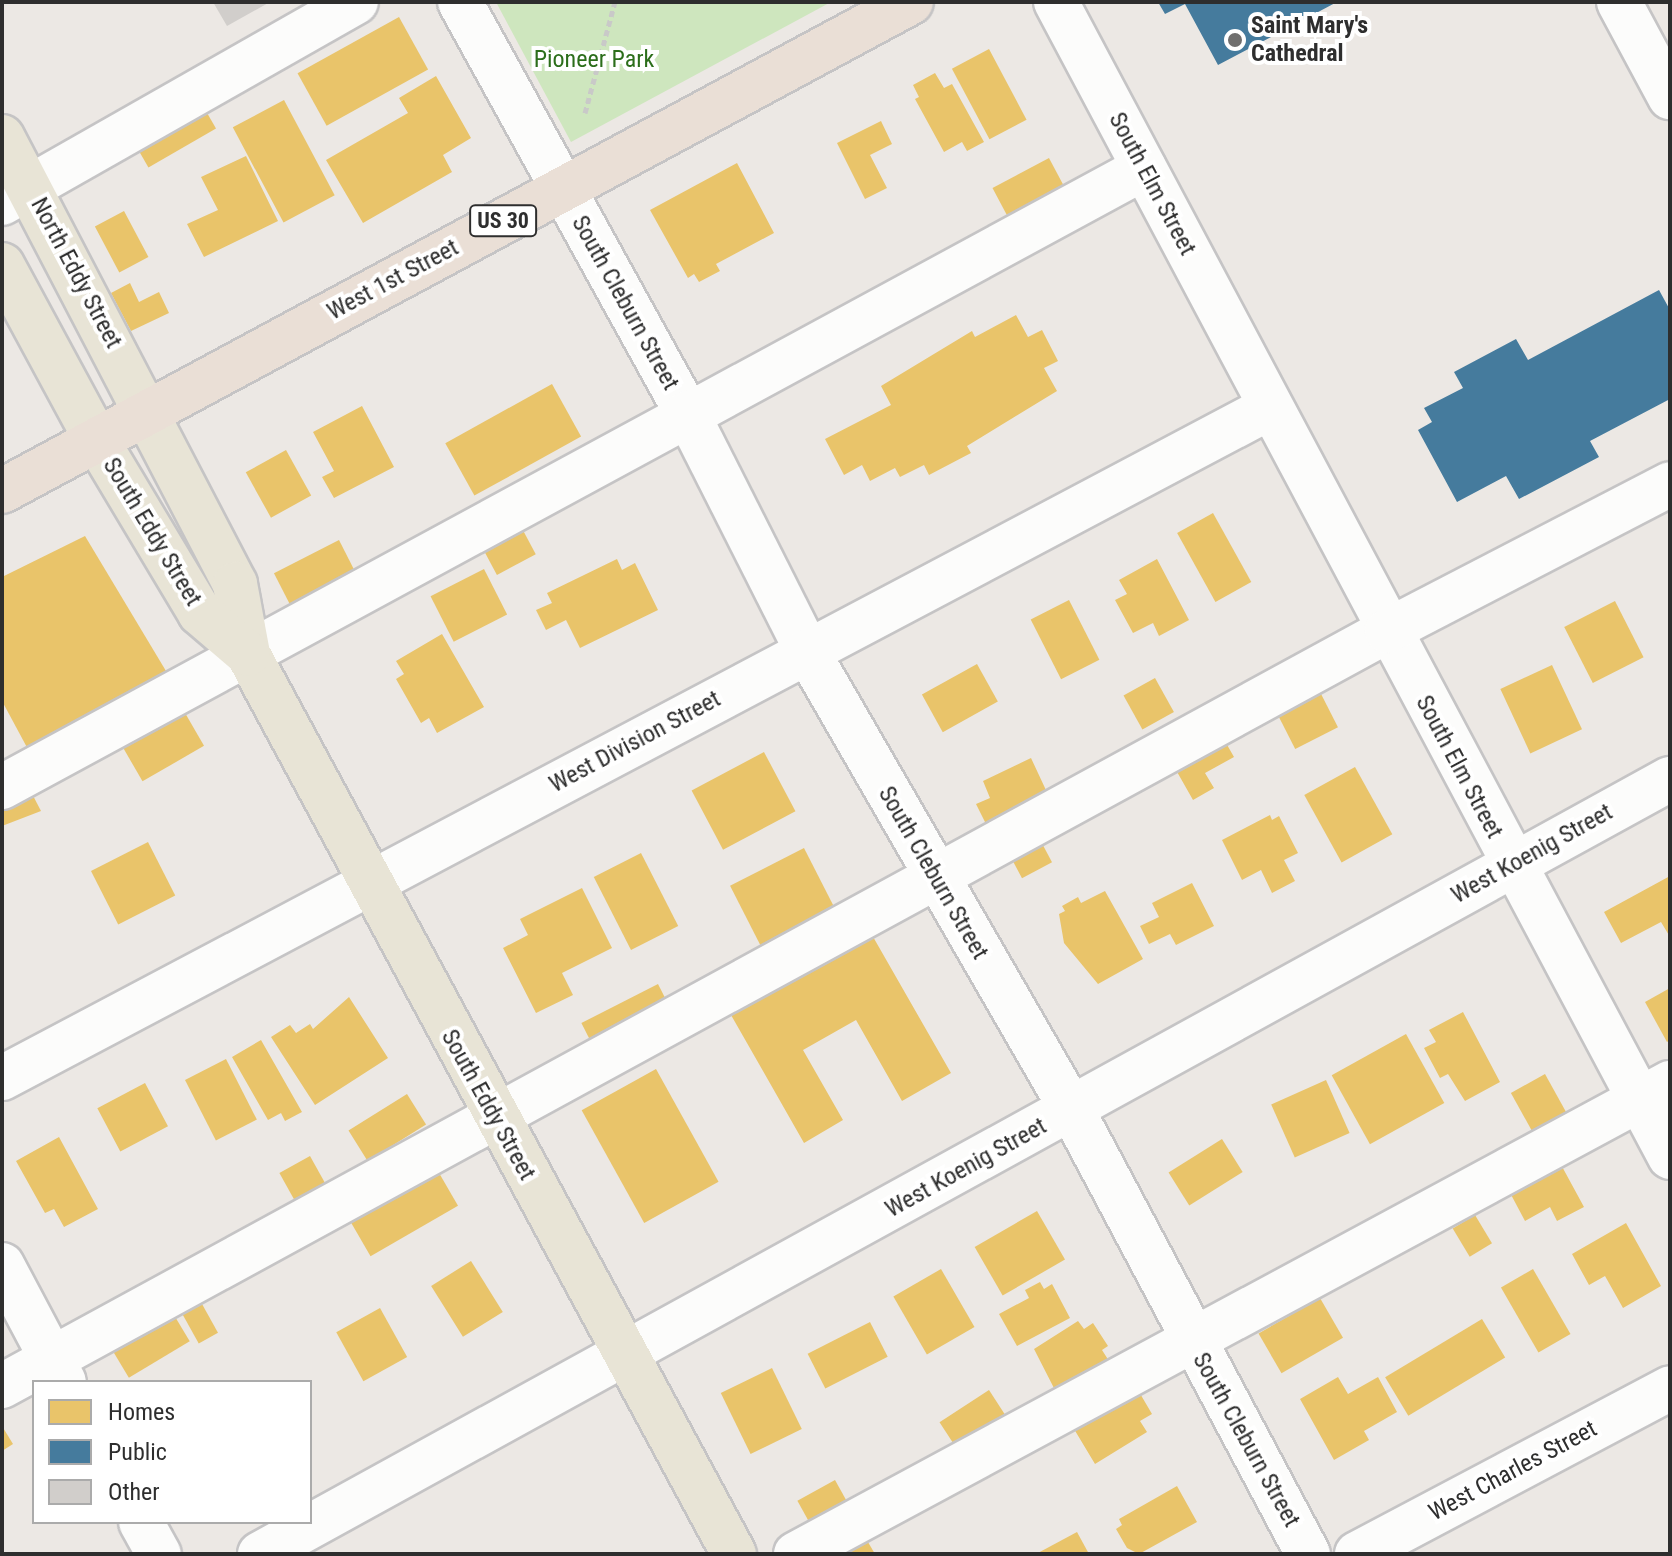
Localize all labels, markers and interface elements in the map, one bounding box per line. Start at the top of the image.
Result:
place label: Saint Mary's Cathedral [1251,12,1368,68]
marker: Saint Mary's Cathedral [1226,31,1244,49]
park label: Pioneer Park [534,46,654,74]
street label: South Elm Street [1102,108,1202,260]
street label: North Eddy Street [24,193,128,353]
road number: US 30 [469,203,537,239]
street label: South Cleburn Street [565,211,685,395]
street label: West 1st Street [323,233,463,327]
street label: South Eddy Street [97,453,207,611]
street label: West Division Street [545,685,725,799]
street label: South Elm Street [1409,691,1509,843]
street label: South Cleburn Street [872,781,994,965]
street label: West Koenig Street [1447,798,1617,910]
street label: South Eddy Street [435,1025,541,1185]
street label: West Koenig Street [881,1112,1051,1224]
street label: South Cleburn Street [1186,1348,1306,1532]
legend [32,1380,312,1524]
text: Homes [108,1398,175,1426]
street label: West Charles Street [1424,1415,1602,1527]
text: Public [108,1438,167,1466]
text: Other [108,1478,160,1506]

